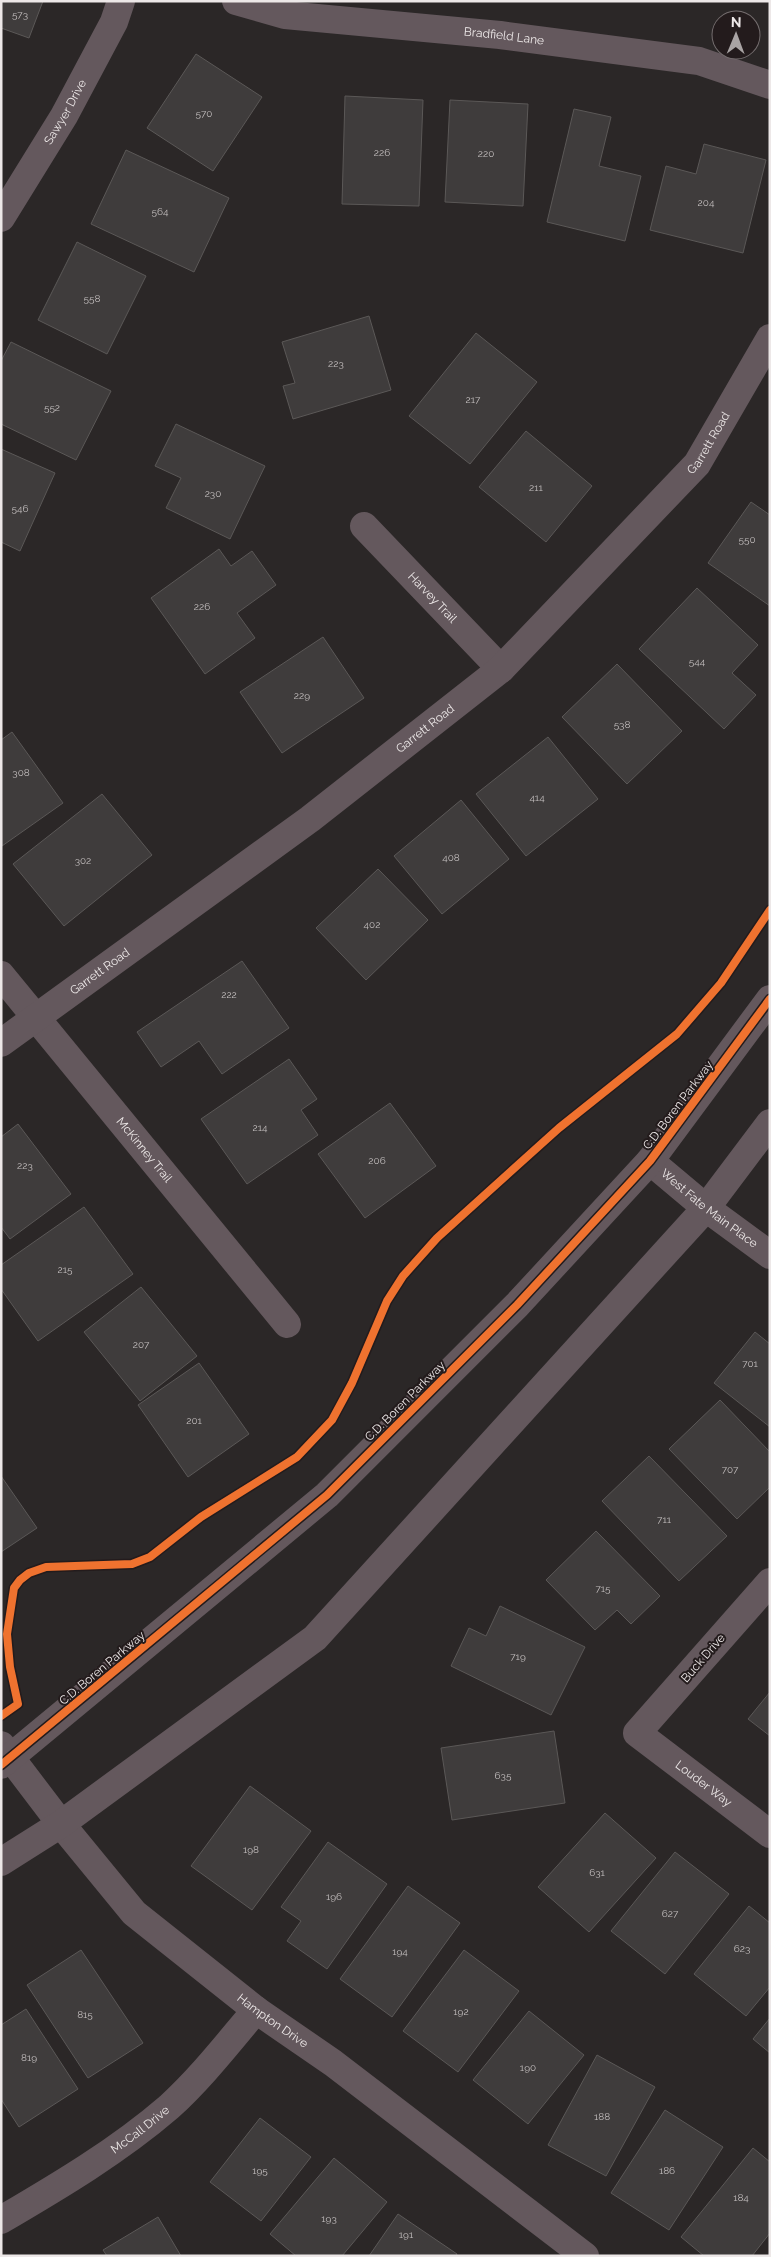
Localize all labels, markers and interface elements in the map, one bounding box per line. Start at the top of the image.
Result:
house number: 573 [12,9,28,20]
north arrow [711,10,761,60]
text: N [731,14,742,30]
street label: Bradfield Lane [463,25,545,48]
street label: Sawyer Drive [41,77,89,147]
house number: 570 [196,108,212,119]
house number: 226 [374,147,390,158]
house number: 220 [478,148,494,159]
house number: 204 [698,197,715,208]
house number: 564 [152,206,169,217]
house number: 558 [84,293,100,304]
house number: 223 [328,358,344,369]
house number: 217 [466,394,481,405]
house number: 552 [44,402,60,413]
street label: Garrett Road [684,409,733,477]
house number: 211 [529,482,544,493]
house number: 230 [205,488,221,499]
house number: 546 [12,503,28,514]
house number: 550 [738,534,756,545]
street label: Harvey Trail [405,569,460,626]
house number: 226 [194,601,210,612]
house number: 544 [689,656,706,667]
house number: 229 [294,690,310,701]
street label: Garrett Road [393,701,457,756]
house number: 538 [614,719,630,730]
house number: 308 [12,767,30,778]
house number: 414 [529,792,545,803]
house number: 408 [442,852,460,863]
house number: 302 [75,855,91,866]
house number: 402 [364,919,380,930]
street label: Garrett Road [67,945,132,998]
house number: 222 [221,989,237,1000]
street label: C.D. Boren Parkway [640,1057,716,1152]
street label: McKinney Trail [113,1114,175,1186]
house number: 214 [253,1122,268,1133]
house number: 206 [368,1155,386,1166]
house number: 223 [17,1160,33,1171]
street label: West Fate Main Place [658,1166,760,1251]
house number: 215 [58,1264,73,1275]
house number: 207 [133,1339,150,1350]
street label: C.D. Boren Parkway [362,1358,448,1444]
house number: 701 [742,1358,759,1369]
house number: 201 [186,1415,203,1426]
house number: 707 [722,1464,739,1475]
house number: 711 [657,1514,672,1525]
house number: 715 [595,1583,611,1594]
street label: C.D. Boren Parkway [56,1628,148,1708]
street label: Buck Drive [678,1631,728,1685]
house number: 719 [510,1651,526,1662]
street label: Louder Way [673,1758,735,1810]
house number: 635 [495,1770,512,1781]
house number: 198 [243,1844,259,1855]
house number: 631 [589,1867,606,1878]
house number: 196 [326,1891,342,1902]
house number: 627 [662,1908,679,1919]
house number: 623 [734,1943,750,1954]
house number: 194 [392,1946,408,1957]
street label: Hampton Drive [234,1991,311,2051]
house number: 192 [453,2006,469,2017]
house number: 815 [77,2009,93,2020]
house number: 819 [21,2052,37,2063]
house number: 190 [520,2062,536,2073]
street label: McCall Drive [108,2103,172,2156]
house number: 188 [594,2111,610,2122]
house number: 195 [252,2165,268,2176]
house number: 186 [659,2165,675,2176]
house number: 184 [733,2192,749,2203]
house number: 193 [321,2213,337,2224]
house number: 191 [399,2229,414,2240]

